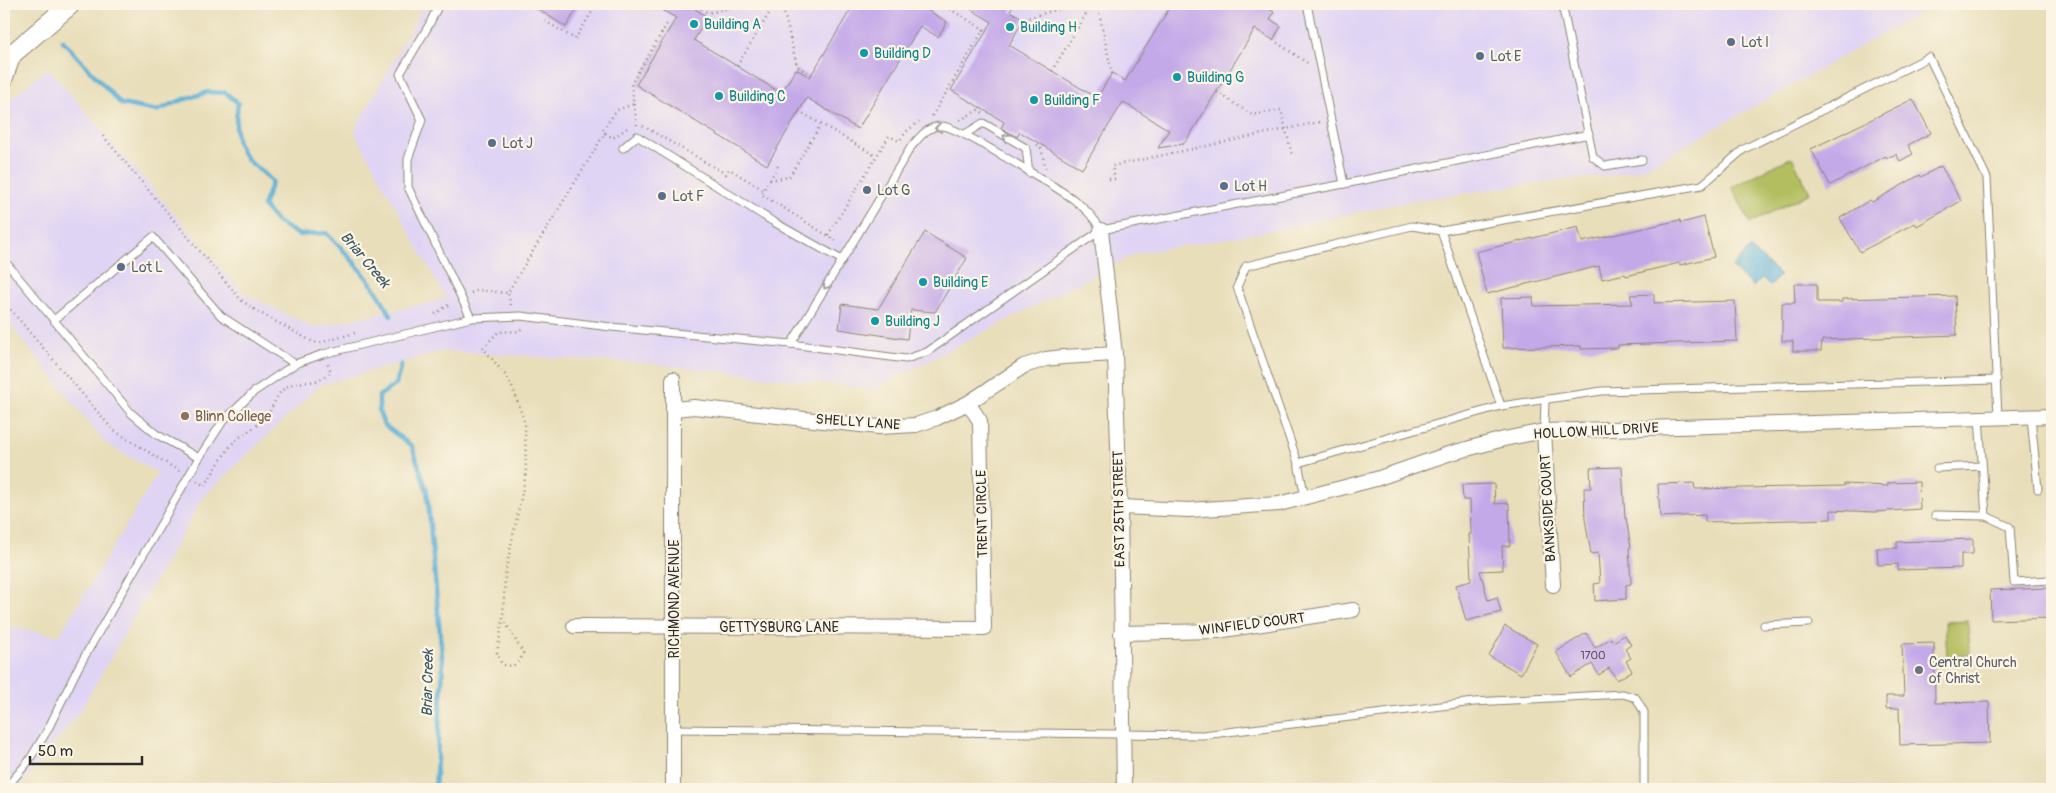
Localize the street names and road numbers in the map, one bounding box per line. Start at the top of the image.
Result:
street label: SHELLY LANE [815,411,901,433]
street label: HOLLOW HILL DRIVE [1533,419,1659,443]
street label: EAST 25TH STREET [1109,450,1129,568]
street label: BANKSIDE COURT [1537,453,1559,562]
street label: TRENT CIRCLE [973,470,991,558]
street label: RICHMOND AVENUE [666,539,683,659]
street label: WINFIELD COURT [1198,609,1306,639]
street label: GETTYSBURG LANE [719,619,839,636]

